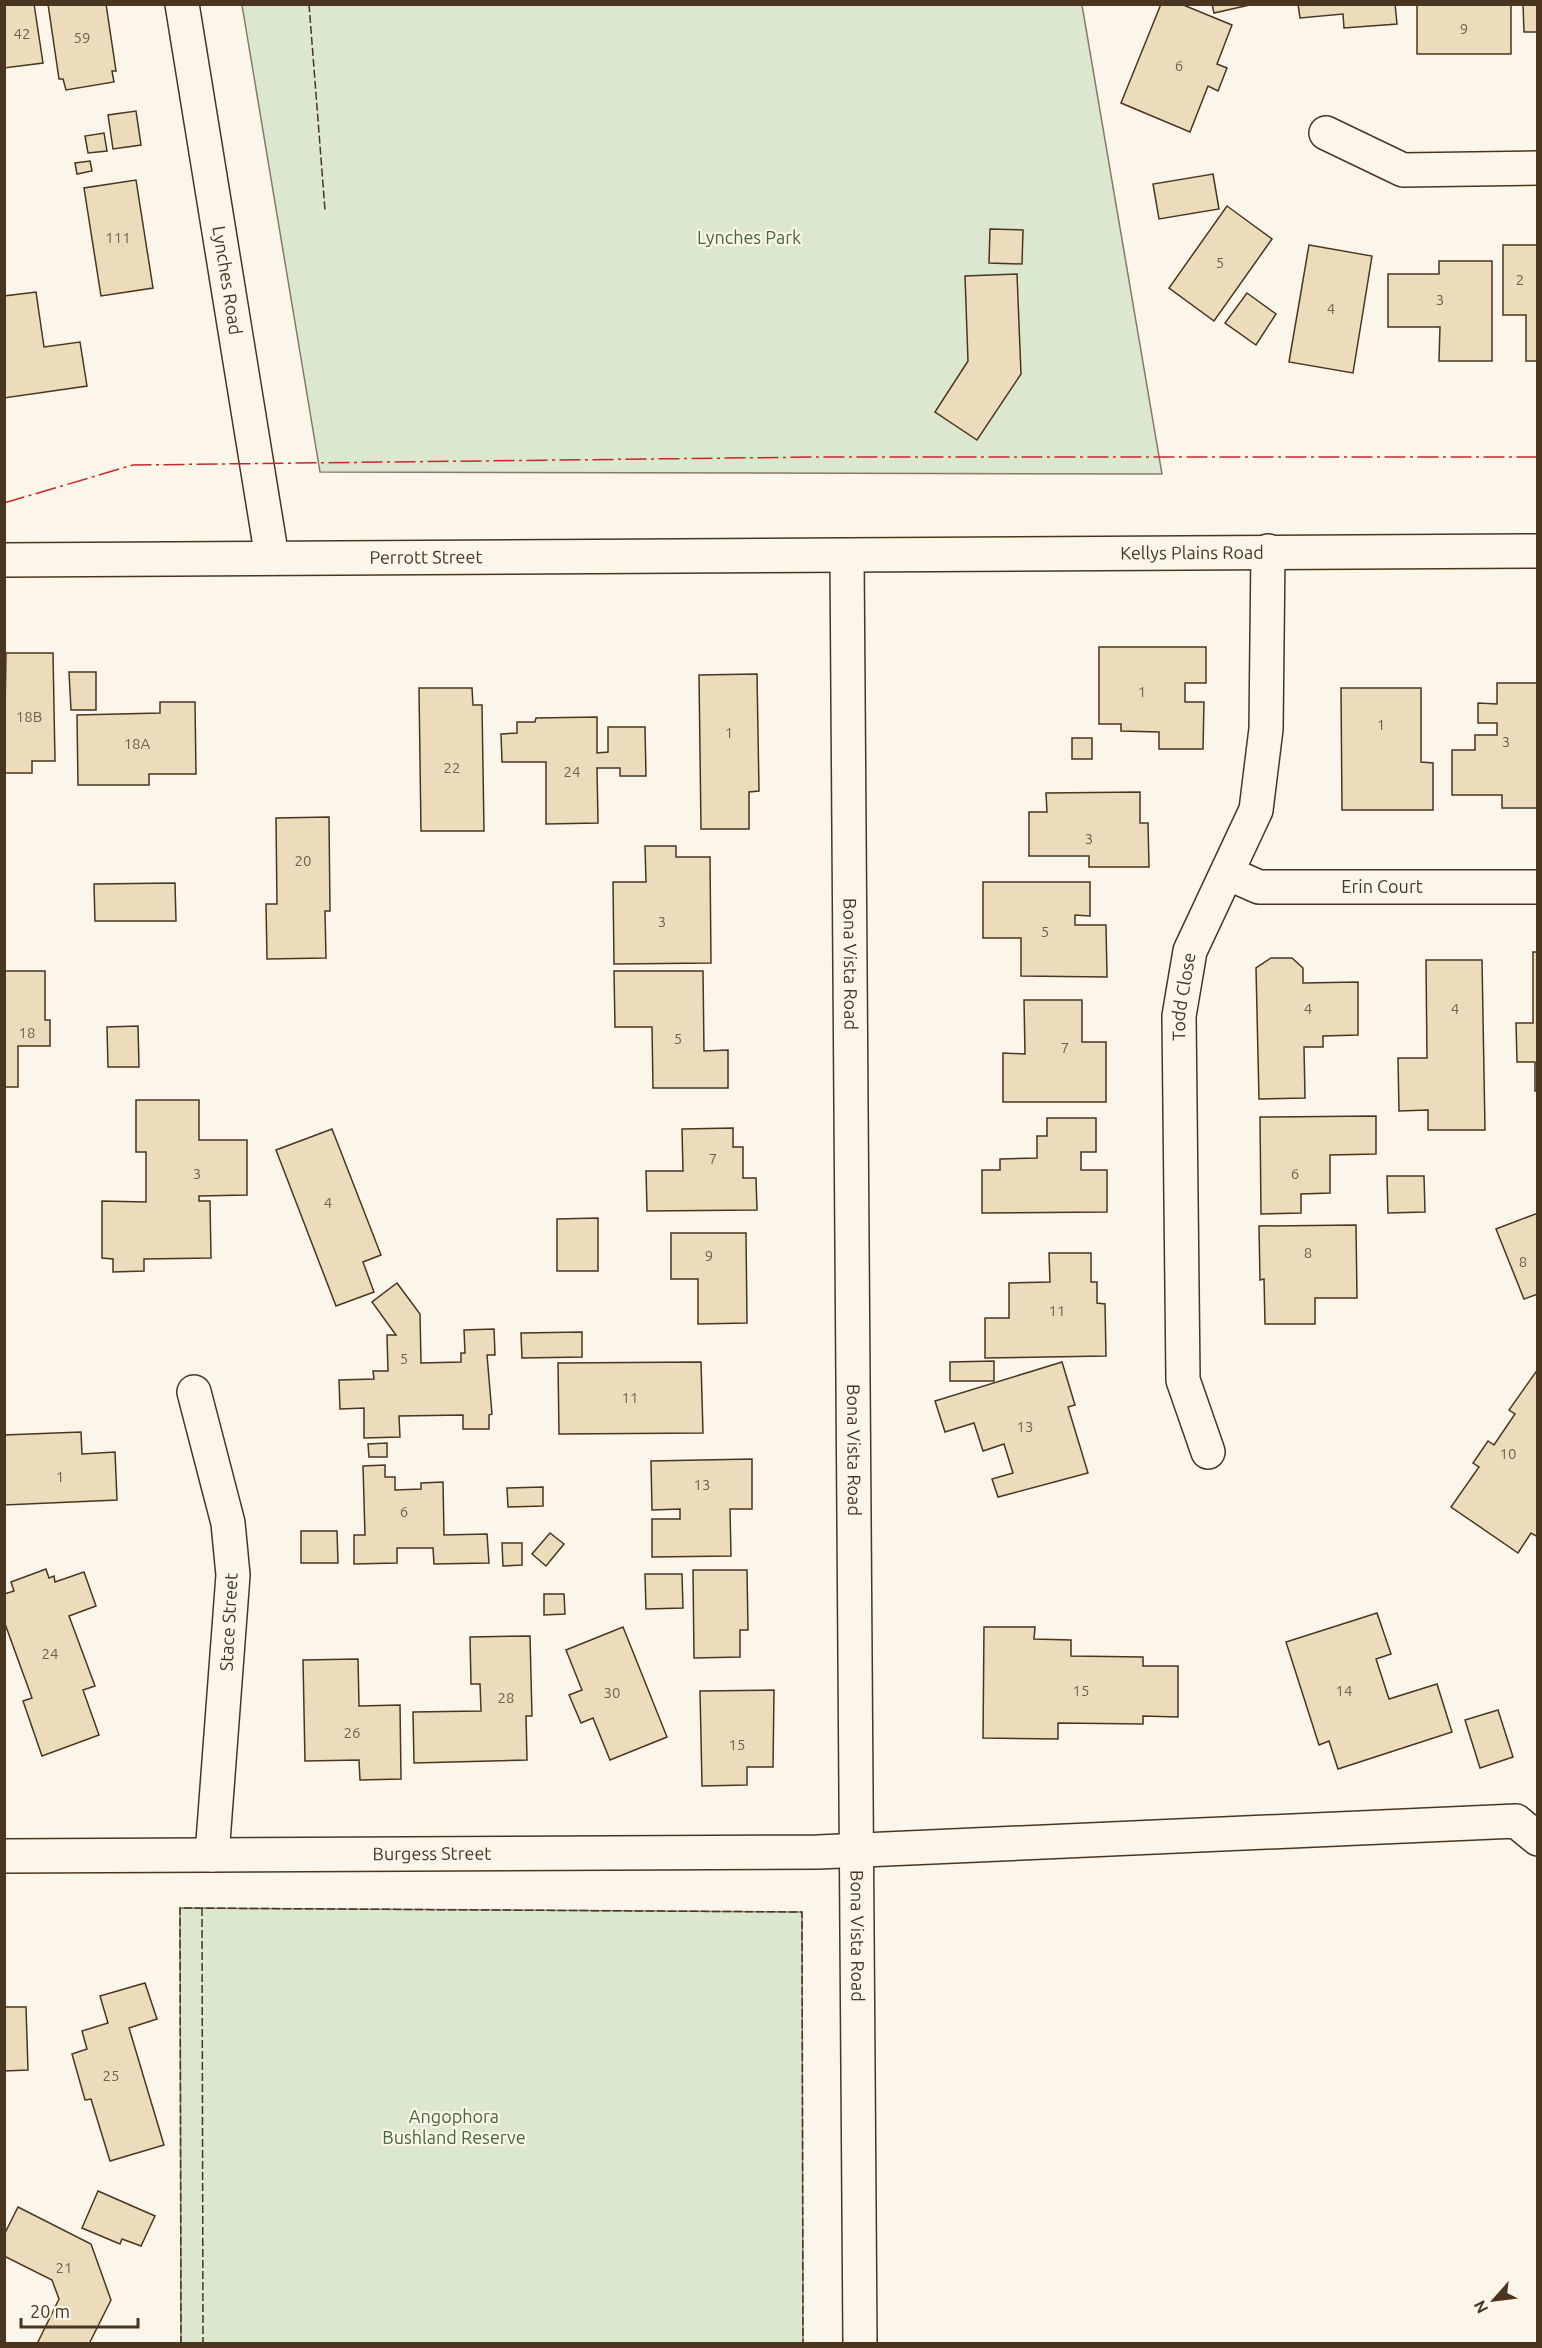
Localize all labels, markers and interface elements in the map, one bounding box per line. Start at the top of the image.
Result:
house number: 9 [1460,20,1468,37]
house number: 42 [14,25,30,42]
house number: 59 [74,29,90,46]
house number: 6 [1175,57,1183,74]
street label: Lynches Road [209,224,247,336]
park label: Lynches Park [697,227,801,247]
house number: 111 [105,229,131,246]
house number: 5 [1216,254,1224,271]
house number: 2 [1516,271,1524,288]
house number: 3 [1436,291,1444,308]
house number: 4 [1327,300,1335,317]
street label: Kellys Plains Road [1120,542,1264,562]
street label: Perrott Street [369,546,483,567]
house number: 1 [1138,683,1146,700]
house number: 18B [16,708,42,725]
house number: 1 [1377,716,1385,733]
house number: 1 [725,724,733,741]
house number: 3 [1502,733,1510,750]
house number: 18A [124,735,151,752]
house number: 22 [444,759,460,776]
house number: 24 [564,763,580,780]
house number: 3 [1085,830,1093,847]
house number: 20 [295,852,311,869]
street label: Erin Court [1341,876,1423,896]
street label: Bona Vista Road [840,898,861,1030]
house number: 3 [658,913,666,930]
house number: 5 [1041,923,1049,940]
street label: Todd Close [1167,951,1199,1041]
house number: 4 [1304,1000,1312,1017]
house number: 4 [1451,1000,1459,1017]
house number: 18 [19,1024,35,1041]
house number: 5 [674,1030,682,1047]
house number: 7 [1061,1039,1069,1056]
house number: 7 [709,1150,717,1167]
house number: 3 [193,1165,201,1182]
house number: 6 [1291,1165,1299,1182]
house number: 4 [324,1194,332,1211]
house number: 8 [1304,1244,1312,1261]
house number: 9 [705,1247,713,1264]
house number: 8 [1519,1253,1527,1270]
house number: 11 [1049,1302,1065,1319]
house number: 5 [400,1350,408,1367]
street label: Bona Vista Road [844,1384,865,1516]
house number: 11 [622,1389,638,1406]
house number: 13 [1017,1418,1033,1435]
house number: 10 [1500,1445,1516,1462]
house number: 1 [56,1468,64,1485]
house number: 13 [694,1476,710,1493]
house number: 6 [400,1503,408,1520]
street label: Stace Street [215,1572,241,1672]
house number: 24 [42,1645,58,1662]
house number: 15 [1073,1682,1089,1699]
house number: 14 [1336,1682,1352,1699]
house number: 30 [604,1684,620,1701]
house number: 28 [498,1689,514,1706]
house number: 26 [344,1724,360,1741]
house number: 15 [729,1736,745,1753]
street label: Burgess Street [373,1843,491,1863]
street label: Bona Vista Road [848,1870,869,2002]
house number: 25 [103,2067,119,2084]
park label: Angophora Bushland Reserve [382,2106,526,2147]
house number: 21 [56,2259,72,2276]
north arrow [1464,2270,1524,2330]
scale bar [21,2291,138,2329]
text: N [1470,2298,1492,2317]
text: 20 m [30,2301,70,2321]

